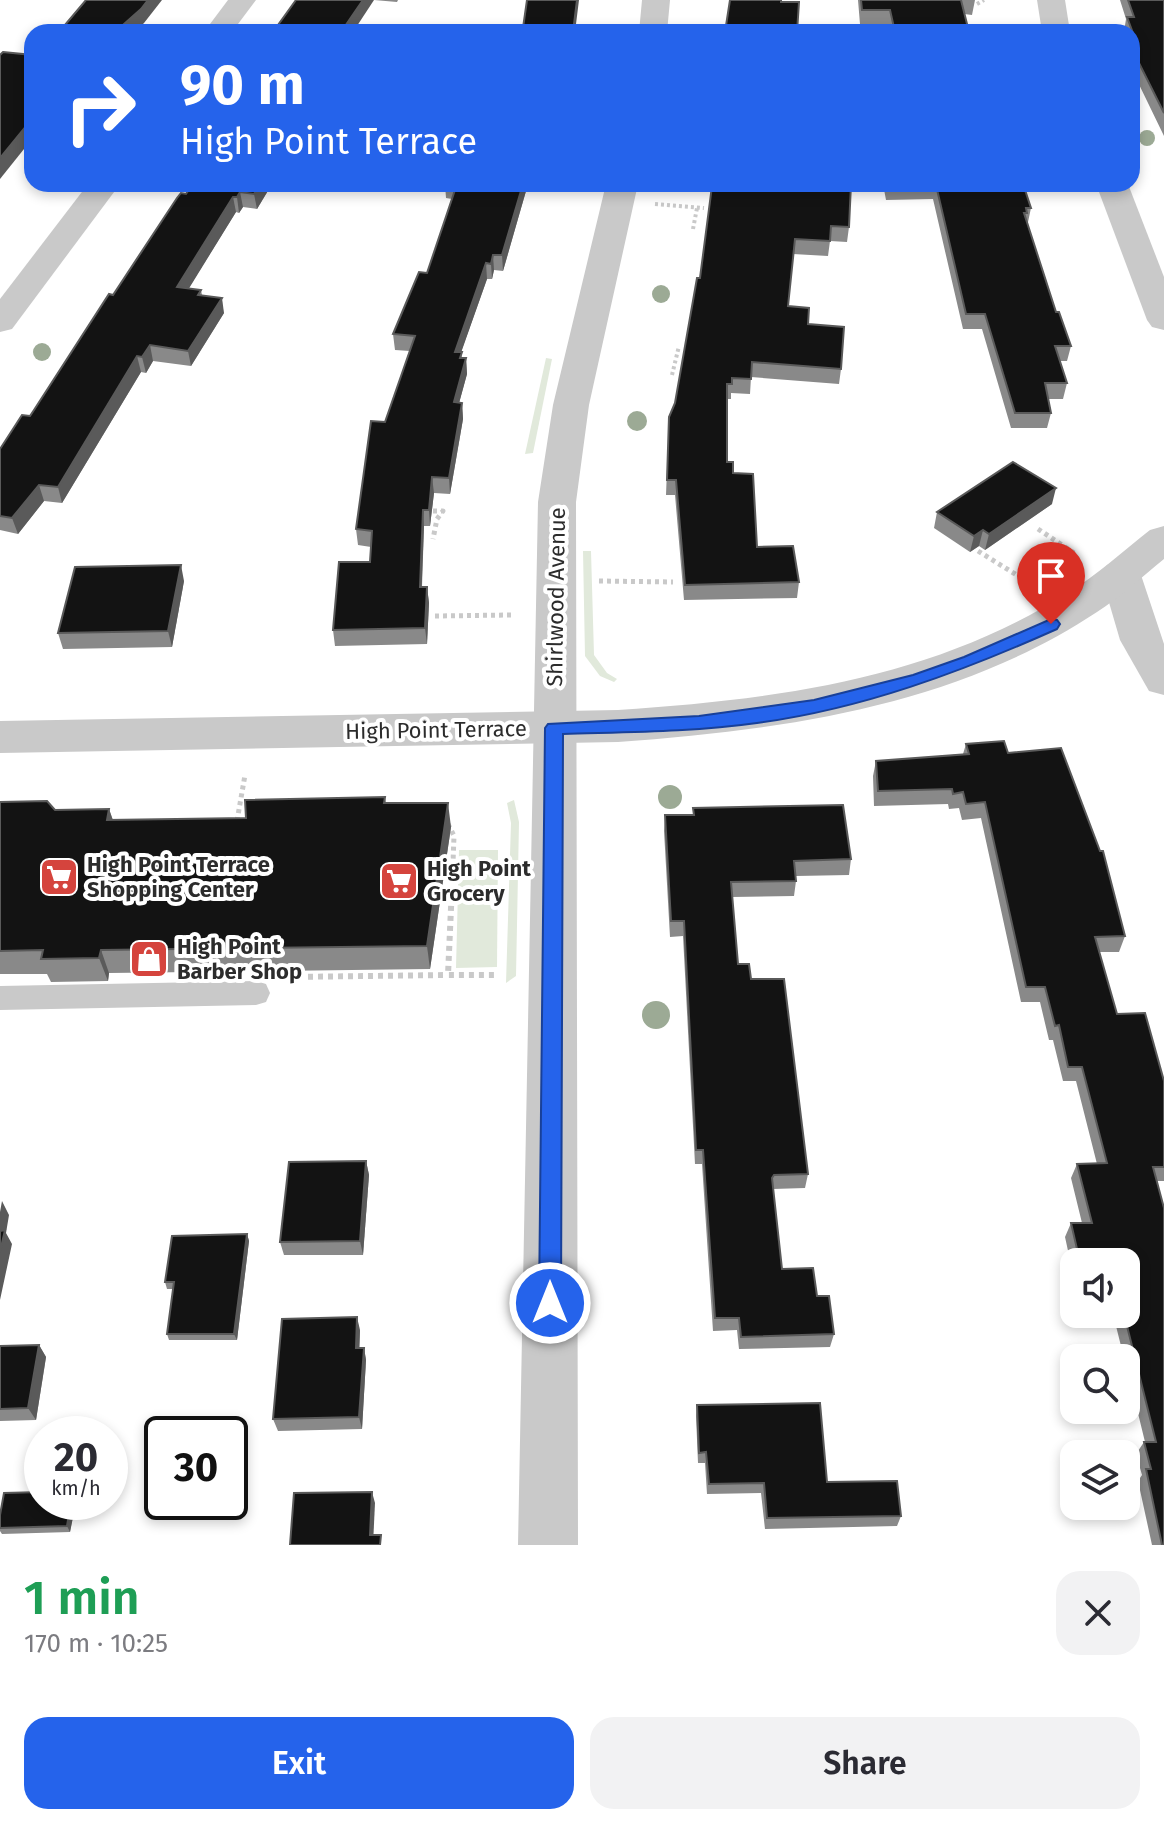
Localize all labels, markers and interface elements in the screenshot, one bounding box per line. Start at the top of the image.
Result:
text: 90 m [180,52,305,119]
icon: right [48,56,152,160]
text: High Point Terrace [180,120,477,164]
street label: Shirlwood Avenue [541,507,571,687]
pin [1017,542,1085,624]
icon: arrive [1029,554,1073,598]
street label: High Point Terrace [345,715,527,745]
place label: High Point Terrace Shopping Center [87,851,270,903]
place label: High Point Grocery [427,855,531,907]
supermarket icon: High Point Terrace Shopping Center [38,856,80,898]
supermarket icon: High Point Grocery [378,860,420,902]
place label: High Point Barber Shop [177,933,302,985]
shop icon: High Point Barber Shop [128,938,170,980]
map controls [1060,1248,1140,1520]
button: sound [1060,1248,1140,1328]
position arrow [508,1261,592,1345]
button: search [1060,1344,1140,1424]
speed limit sign: 30 [144,1416,248,1520]
text: 20 [54,1434,98,1482]
button: layers [1060,1440,1140,1520]
text: km/h [51,1476,101,1500]
text: 1 min [24,1569,140,1627]
button: close [1056,1571,1140,1655]
text: 170 m · 10:25 [24,1628,168,1659]
button: Exit [24,1717,574,1809]
button: Share [590,1717,1140,1809]

